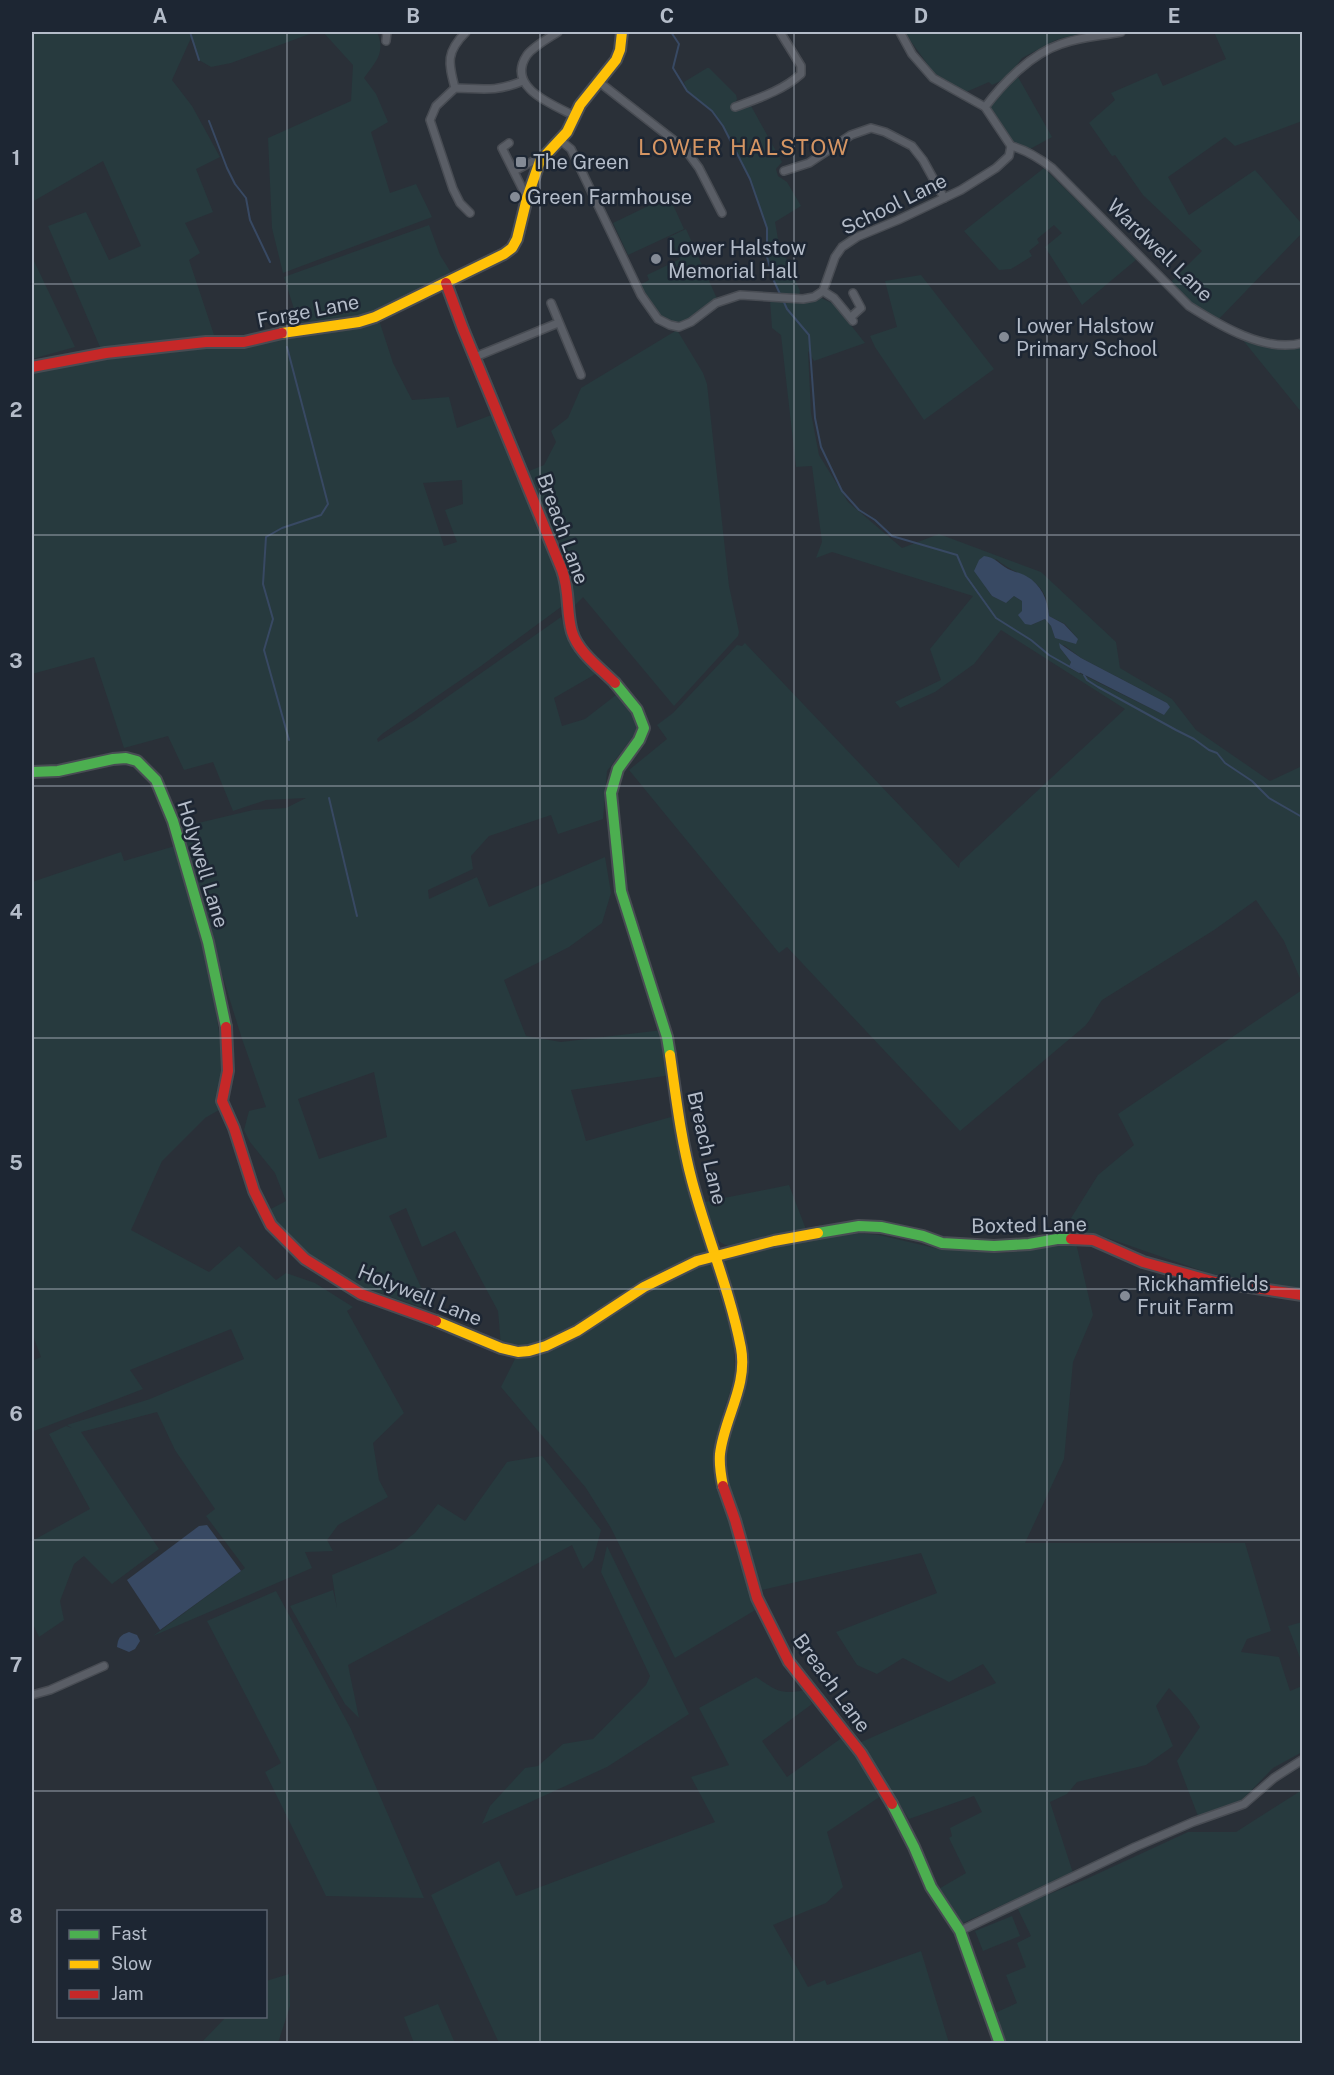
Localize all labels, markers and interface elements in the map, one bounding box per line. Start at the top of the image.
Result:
text: A [153,4,167,28]
text: B [406,4,420,28]
text: C [660,4,674,28]
text: D [914,4,928,28]
text: E [1168,4,1180,28]
district label: LOWER HALSTOW [638,134,850,160]
text: 1 [12,146,20,170]
place label: The Green [533,150,629,174]
marker: The Green [514,155,528,169]
street label: School Lane [837,168,951,240]
place label: Green Farmhouse [527,185,692,209]
marker: Green Farmhouse [508,190,522,204]
street label: Wardwell Lane [1102,194,1218,306]
place label: Lower Halstow Memorial Hall [668,236,806,283]
marker: Lower Halstow Memorial Hall [649,252,663,266]
street label: Forge Lane [255,289,361,333]
place label: Lower Halstow Primary School [1016,314,1158,361]
marker: Lower Halstow Primary School [997,330,1011,344]
text: 2 [10,398,22,422]
street label: Breach Lane [532,471,594,587]
text: 3 [9,649,23,673]
street label: Holywell Lane [172,798,234,930]
text: 4 [9,900,23,924]
street label: Breach Lane [682,1089,732,1207]
text: 5 [9,1151,23,1175]
street label: Boxted Lane [971,1212,1087,1238]
street label: Holywell Lane [354,1259,486,1331]
place label: Rickhamfields Fruit Farm [1137,1272,1269,1319]
marker: Rickhamfields Fruit Farm [1118,1289,1132,1303]
text: 6 [9,1402,23,1426]
street label: Breach Lane [788,1629,876,1737]
text: 7 [10,1653,22,1677]
text: 8 [9,1904,23,1928]
legend [57,1910,267,2018]
text: Fast [111,1923,147,1944]
text: Slow [111,1953,152,1974]
text: Jam [111,1983,144,2004]

